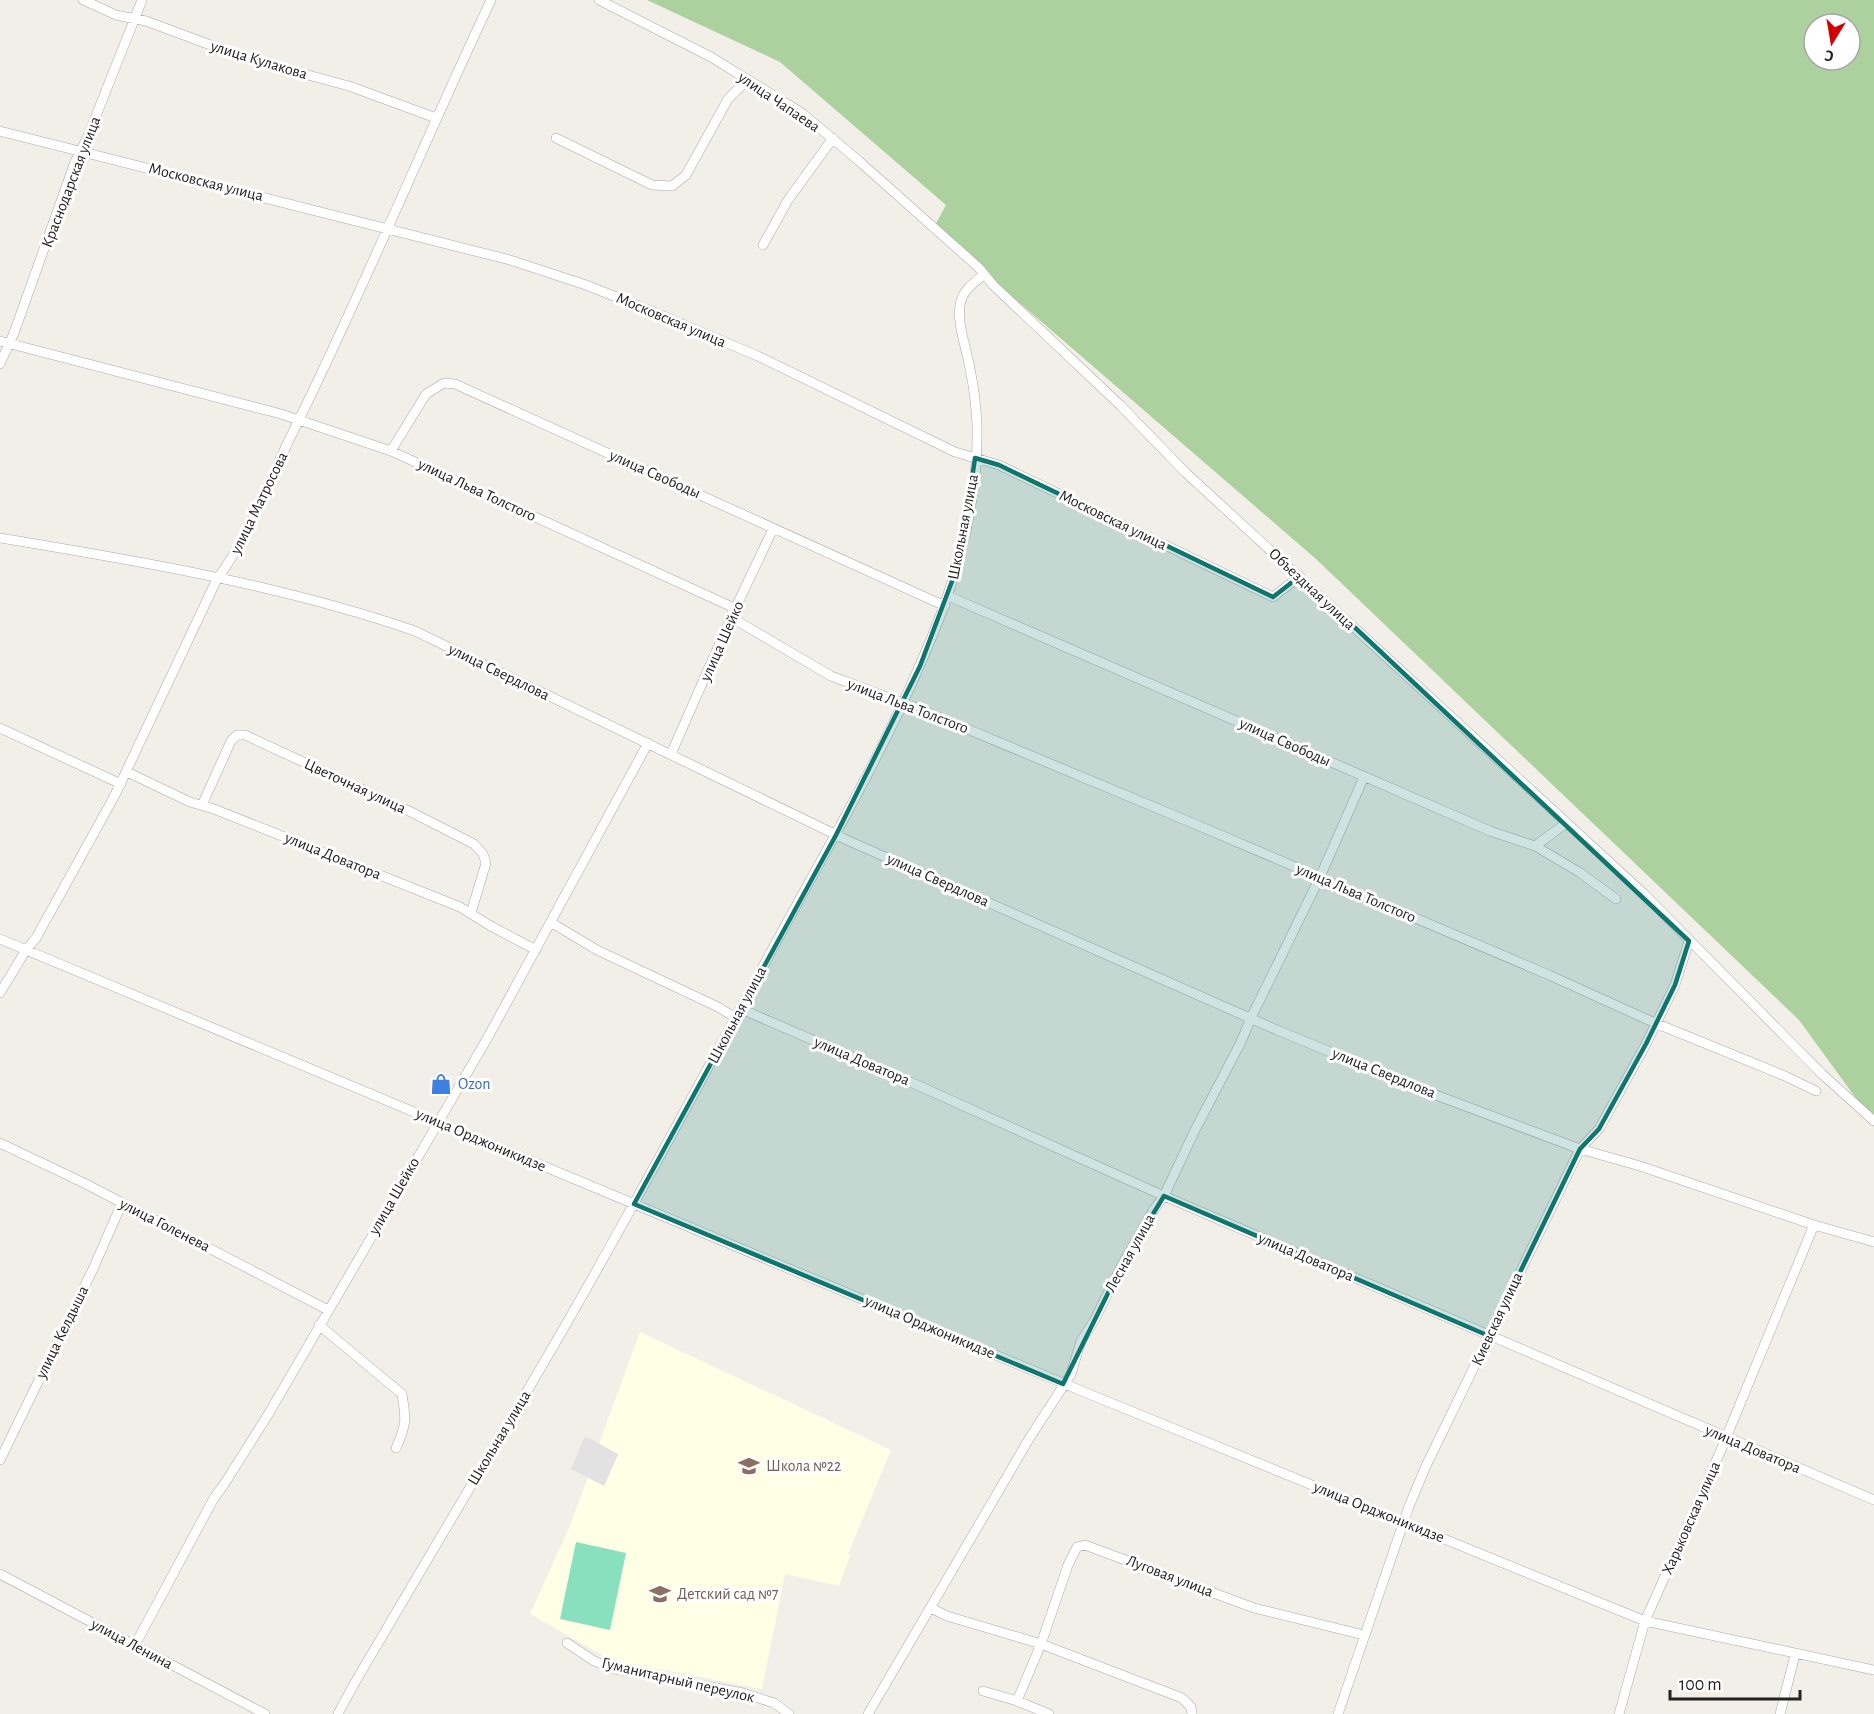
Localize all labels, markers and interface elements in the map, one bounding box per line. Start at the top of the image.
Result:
north arrow [1802,12,1862,72]
street label: улица Кулакова [208,37,309,83]
text: С [1823,47,1835,64]
street label: улица Чапаева [734,68,823,136]
street label: Краснодарская улица [39,114,104,250]
street label: Московская улица [147,160,265,205]
street label: Московская улица [613,290,728,351]
street label: улица Свободы [606,446,703,502]
street label: улица Матросова [227,450,291,558]
street label: улица Льва Толстого [414,455,539,525]
street label: Школьная улица [945,473,982,581]
street label: Московская улица [1056,487,1169,554]
street label: Объездная улица [1265,545,1358,634]
street label: улица Шейко [697,598,748,685]
street label: улица Свердлова [445,640,552,704]
street label: улица Льва Толстого [844,675,971,737]
street label: улица Свободы [1236,714,1333,770]
street label: Цветочная улица [301,755,408,817]
street label: улица Доватора [281,829,383,883]
street label: улица Свердлова [883,850,992,911]
street label: улица Льва Толстого [1293,860,1418,926]
street label: Школьная улица [705,964,770,1067]
street label: улица Доватора [811,1033,912,1089]
street label: улица Свердлова [1329,1045,1438,1102]
shop icon: Ozon [429,1072,453,1096]
place label: Ozon [458,1076,490,1092]
street label: улица Орджоникидзе [412,1105,548,1176]
street label: улица Шейко [365,1155,423,1239]
street label: улица Голенева [116,1195,213,1256]
street label: Лесная улица [1102,1211,1159,1295]
street label: улица Доватора [1255,1229,1356,1285]
street label: Киевская улица [1468,1270,1527,1369]
street label: улица Келдыша [32,1283,92,1382]
street label: улица Орджоникидзе [861,1292,997,1363]
street label: Школьная улица [465,1388,534,1489]
street label: улица Доватора [1702,1421,1803,1477]
school or university icon: Школа №22 [737,1454,761,1478]
place label: Школа №22 [766,1458,841,1474]
street label: Харьковская улица [1659,1459,1724,1577]
street label: улица Орджоникидзе [1310,1478,1447,1546]
street label: Луговая улица [1124,1552,1216,1601]
school or university icon: Детский сад №7 [648,1582,672,1606]
place label: Детский сад №7 [677,1586,779,1602]
street label: улица Ленина [87,1615,175,1673]
street label: Гуманитарный переулок [600,1655,757,1707]
scale bar [1670,1663,1800,1701]
text: 100 m [1679,1676,1722,1694]

